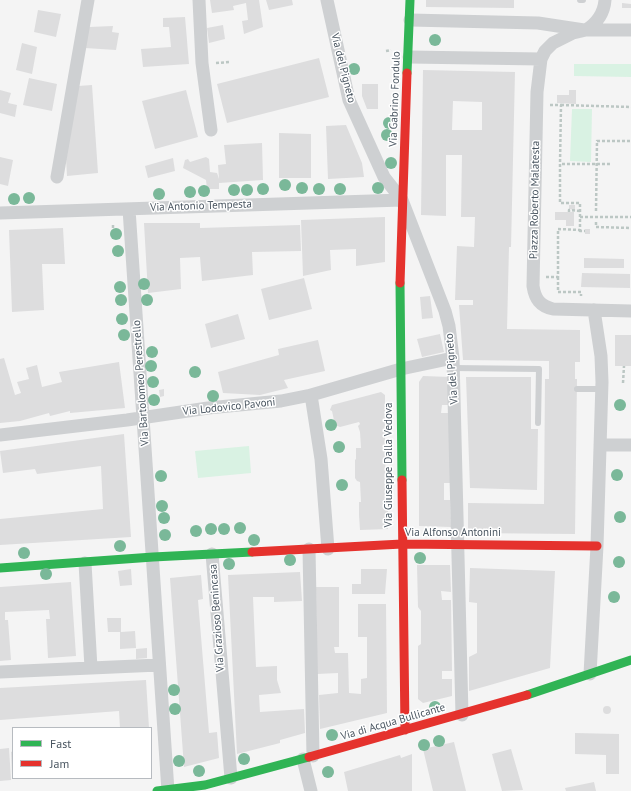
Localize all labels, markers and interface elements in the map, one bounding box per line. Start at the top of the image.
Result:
street label: Via del Pigneto [328,32,358,104]
street label: Via Gabrino Fondulo [387,51,403,147]
street label: Piazza Roberto Malatesta [527,141,543,259]
street label: Via Antonio Tempesta [150,198,252,214]
street label: Via Bartolomeo Perestrello [130,320,152,446]
street label: Via del Pigneto [443,333,461,405]
street label: Via Lodovico Pavoni [182,396,276,418]
street label: Via Giuseppe Dalla Vedova [382,403,396,527]
street label: Via Alfonso Antonini [405,526,501,540]
street label: Via Grazioso Benincasa [207,564,227,672]
street label: Via di Acqua Bullicante [339,701,447,743]
legend [12,727,152,779]
text: Fast [50,736,71,751]
text: Jam [50,756,69,771]

